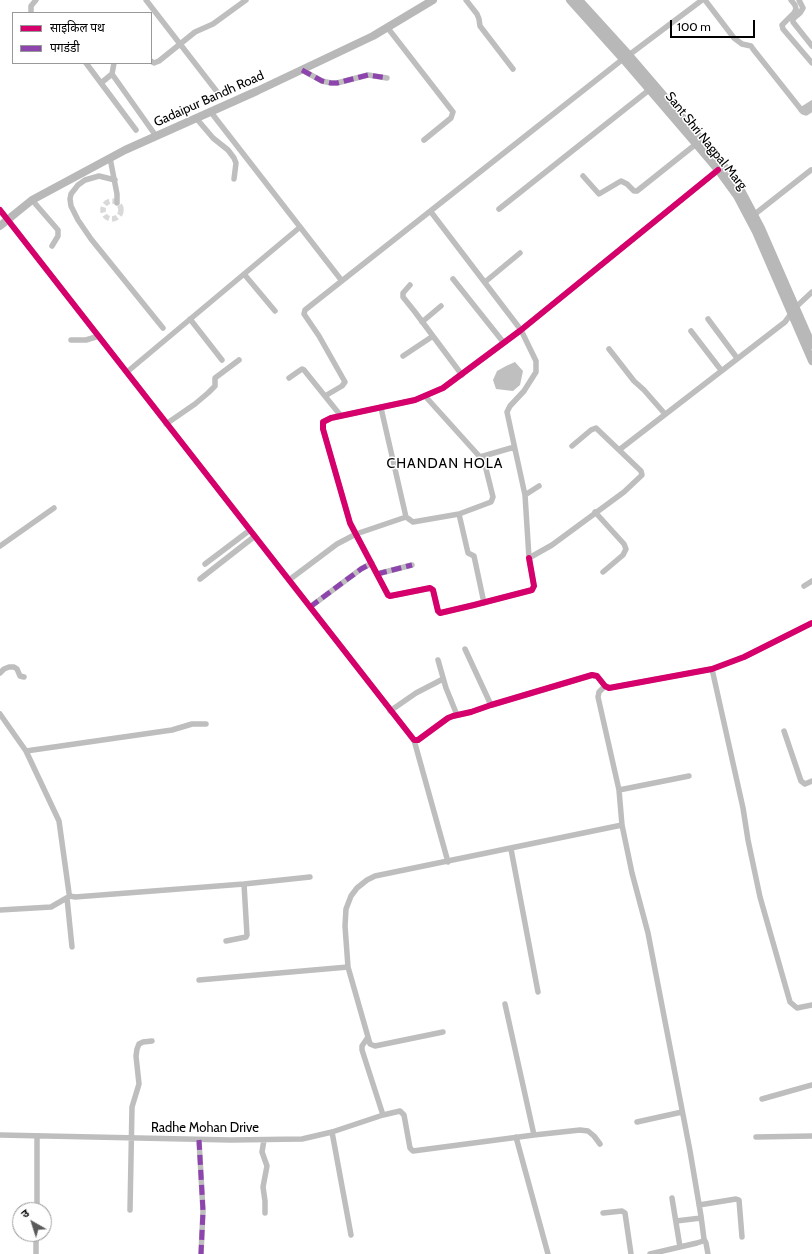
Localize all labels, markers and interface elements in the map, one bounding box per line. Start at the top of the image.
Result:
legend [12,12,152,64]
scale bar [672,12,757,38]
text: 100 m [677,19,711,34]
text: साइकिल पथ [50,20,105,35]
text: पगडंडी [50,40,80,55]
street label: Gadaipur Bandh Road [152,68,266,130]
street label: Sant Shri Nagpal Marg [662,89,750,193]
district label: CHANDAN HOLA [387,456,503,472]
street label: Radhe Mohan Drive [151,1120,259,1136]
north arrow [12,1202,52,1242]
text: उ [18,1206,32,1221]

